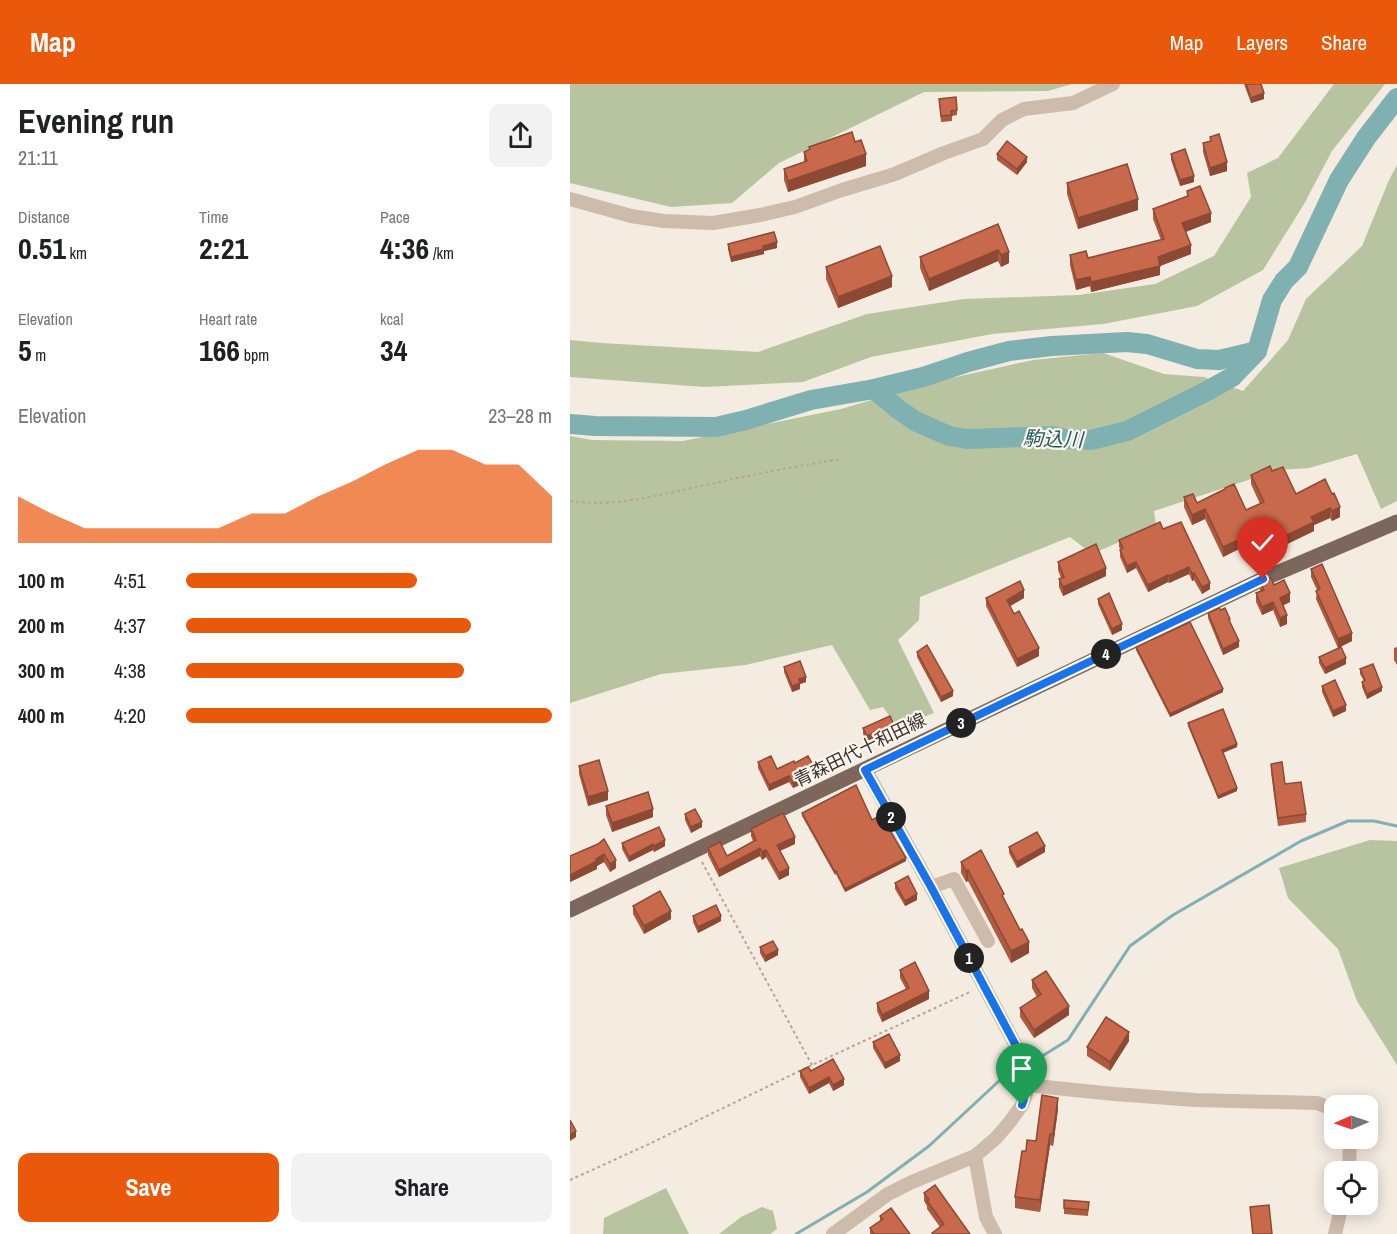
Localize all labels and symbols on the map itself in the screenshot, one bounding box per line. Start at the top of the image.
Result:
water label: 駒込川 [1023,424,1085,453]
pin [1237,517,1288,579]
pin: 4 [1091,639,1121,669]
street label: 青森田代十和田線 [790,707,930,792]
pin: 3 [946,708,976,738]
pin: 2 [876,802,906,832]
pin: 1 [954,943,984,973]
pin [996,1043,1047,1105]
north arrow [1324,1095,1378,1149]

